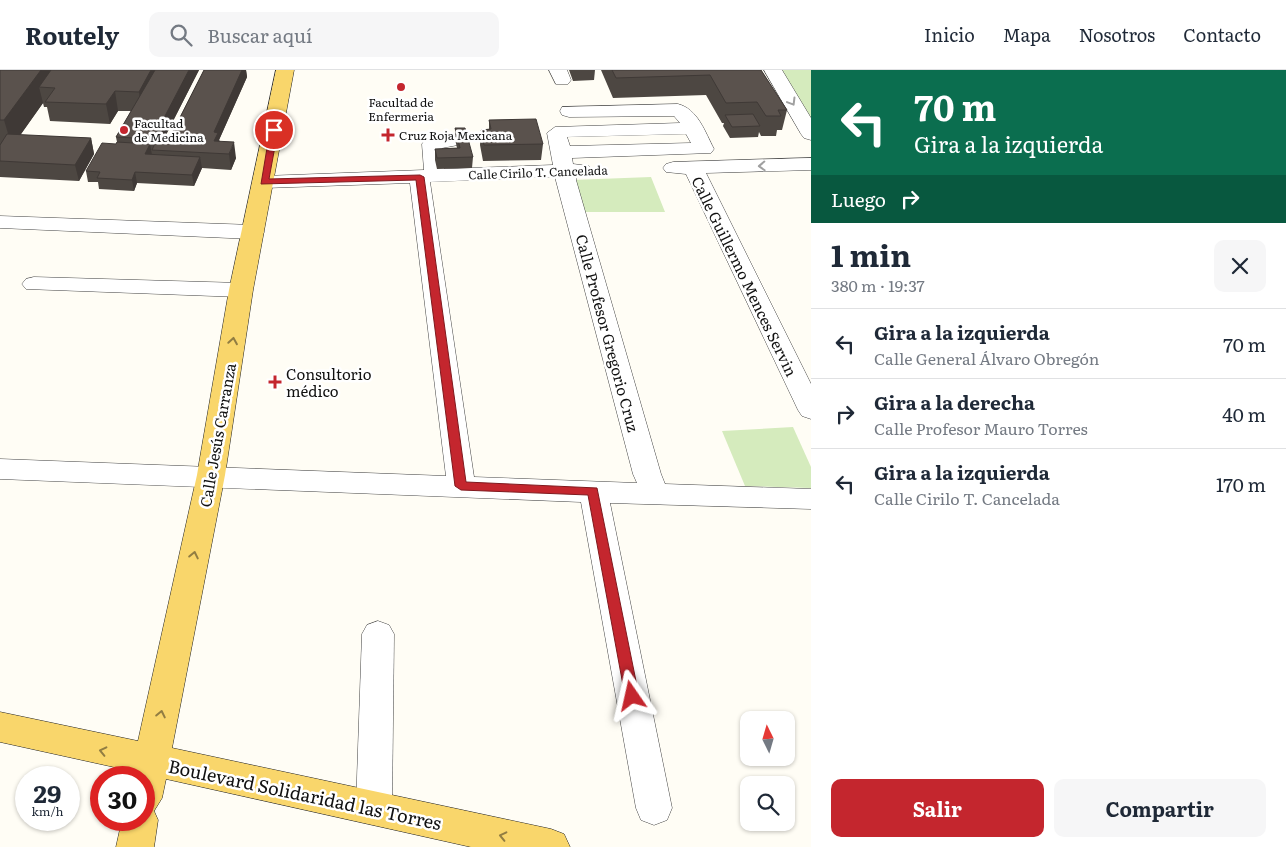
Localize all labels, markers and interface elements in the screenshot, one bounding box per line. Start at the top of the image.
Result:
search box [149,12,499,57]
text: Routely [25,17,119,52]
icon: search [167,21,195,49]
text: Buscar aquí [207,21,312,49]
text: Inicio [924,21,975,48]
text: Mapa [1003,21,1051,48]
text: Nosotros [1079,21,1155,48]
text: Contacto [1183,21,1261,48]
text: 70 m [914,80,996,132]
marker: Facultad de Enfermeria [395,81,407,93]
icon: left [831,90,896,155]
place label: Facultad de Enfermeria [368,93,434,125]
one-way arrow [785,96,795,105]
pin [253,109,295,151]
place label: Facultad de Medicina [134,114,204,146]
icon: arrive [260,116,288,144]
marker: Facultad de Medicina [118,124,130,136]
place label: Cruz Roja Mexicana [399,126,513,144]
text: Gira a la izquierda [914,127,1103,160]
marker: Cruz Roja Mexicana [381,128,395,142]
one-way arrow [758,160,766,171]
street label: Calle Cirilo T. Cancelada [468,161,609,183]
street label: Calle Guillermo Mences Servin [686,172,804,380]
text: Luego [831,185,886,213]
icon: right [896,185,924,213]
street label: Calle Profesor Gregorio Cruz [571,232,645,434]
text: 1 min [831,232,911,276]
button: close [1214,240,1266,292]
text: 380 m · 19:37 [831,273,925,297]
text: Gira a la izquierda [874,318,1050,346]
icon: left [831,330,859,358]
text: 70 m [1223,330,1266,358]
one-way arrow [227,336,237,345]
text: Calle General Álvaro Obregón [874,346,1099,370]
street label: Calle Jesús Carranza [193,360,241,509]
place label: Consultorio médico [286,362,372,402]
marker: Consultorio médico [268,375,282,389]
text: Gira a la derecha [874,388,1035,416]
icon: right [831,400,859,428]
text: 40 m [1222,400,1266,428]
text: Calle Profesor Mauro Torres [874,416,1088,440]
text: Gira a la izquierda [874,458,1050,486]
icon: left [831,470,859,498]
text: 170 m [1216,470,1266,498]
text: Calle Cirilo T. Cancelada [874,486,1060,510]
one-way arrow [188,550,199,559]
position arrow [605,669,657,721]
one-way arrow [155,709,166,718]
north arrow [740,711,795,766]
map controls [740,711,795,831]
one-way arrow [99,746,108,757]
street label: Boulevard Solidaridad las Torres [166,752,444,836]
speed limit sign: 30 [90,766,155,831]
text: 29 [34,774,61,811]
button: search [740,776,795,831]
button: Salir [831,779,1044,837]
button: Compartir [1054,779,1266,837]
text: km/h [32,802,63,820]
one-way arrow [499,831,508,842]

